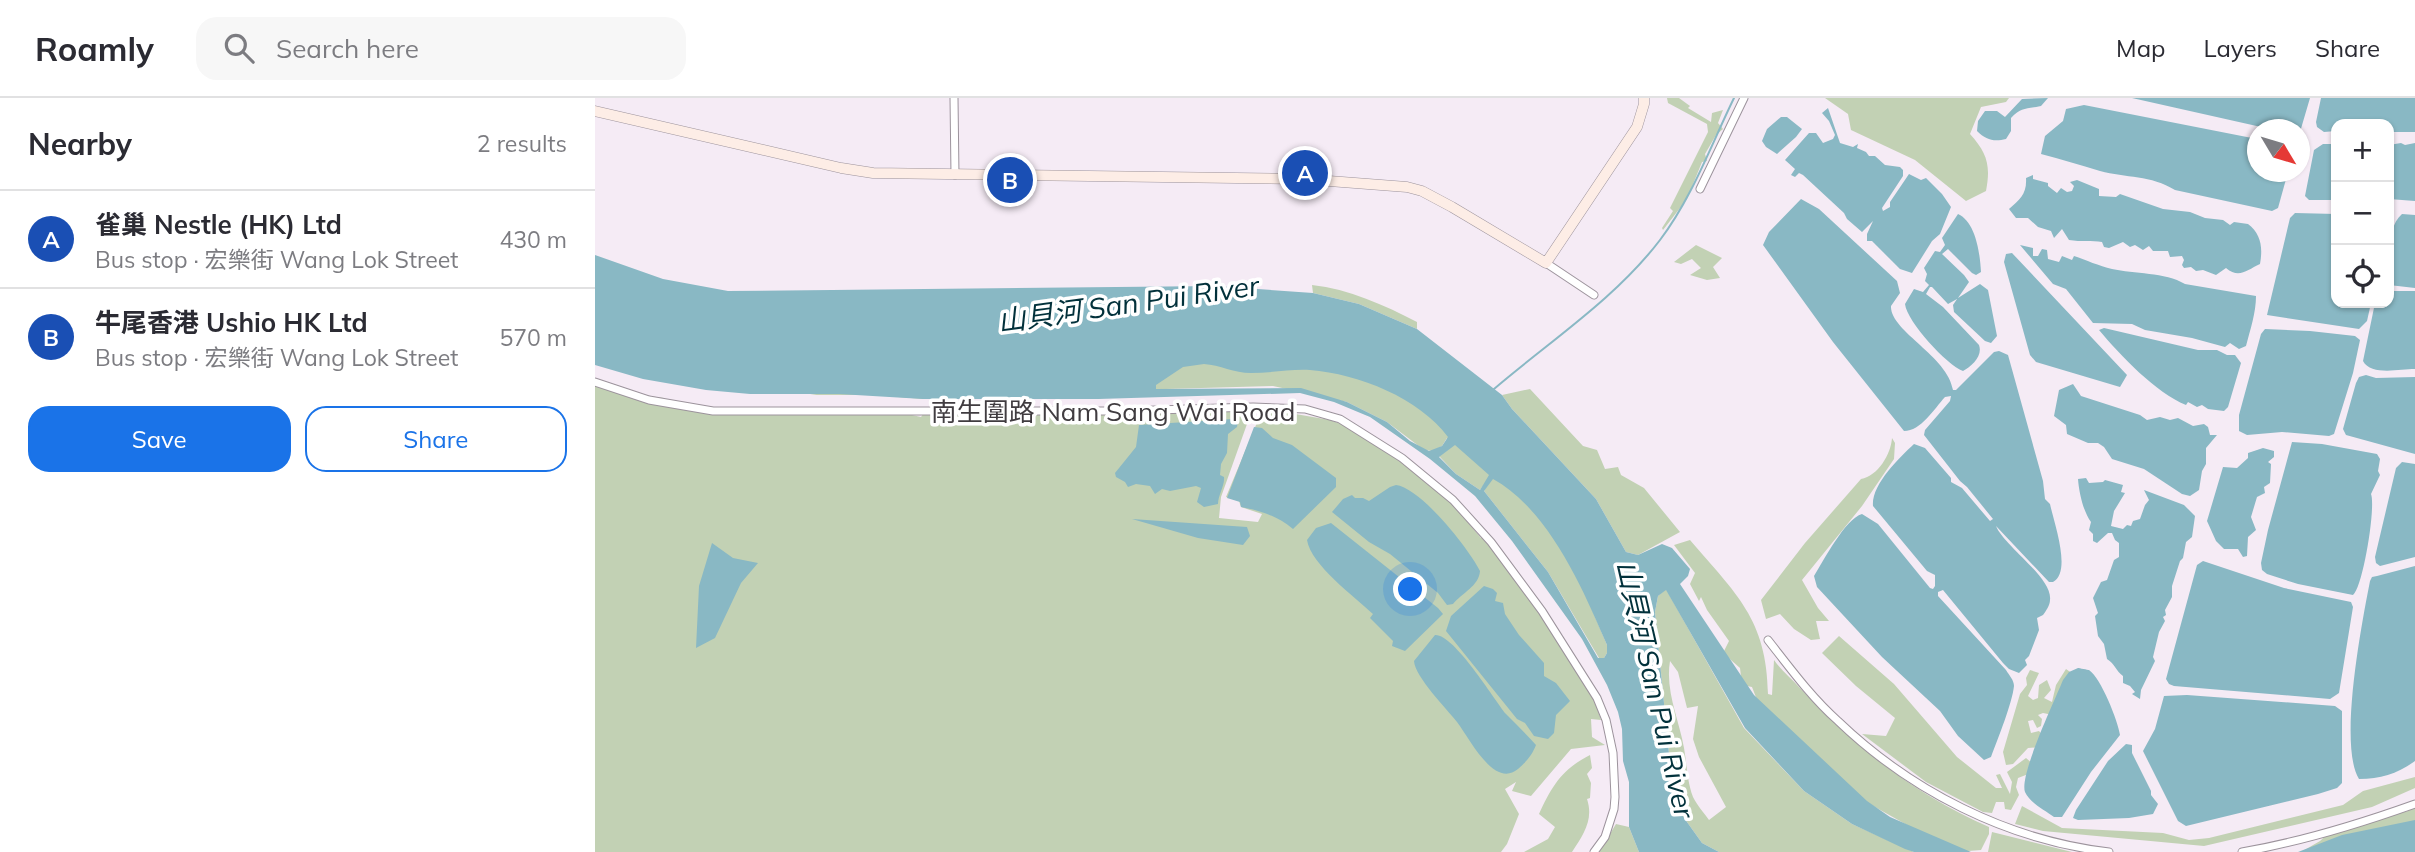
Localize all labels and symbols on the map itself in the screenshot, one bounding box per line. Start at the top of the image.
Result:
north arrow [2247,119,2310,182]
pin: A [1282,147,1328,199]
pin: B [987,154,1033,206]
water label: 山貝河 San Pui River [995,267,1263,339]
street label: 南生圍路 Nam Sang Wai Road [931,395,1295,428]
water label: 山貝河 San Pui River [1609,557,1703,823]
your location [1393,572,1427,606]

